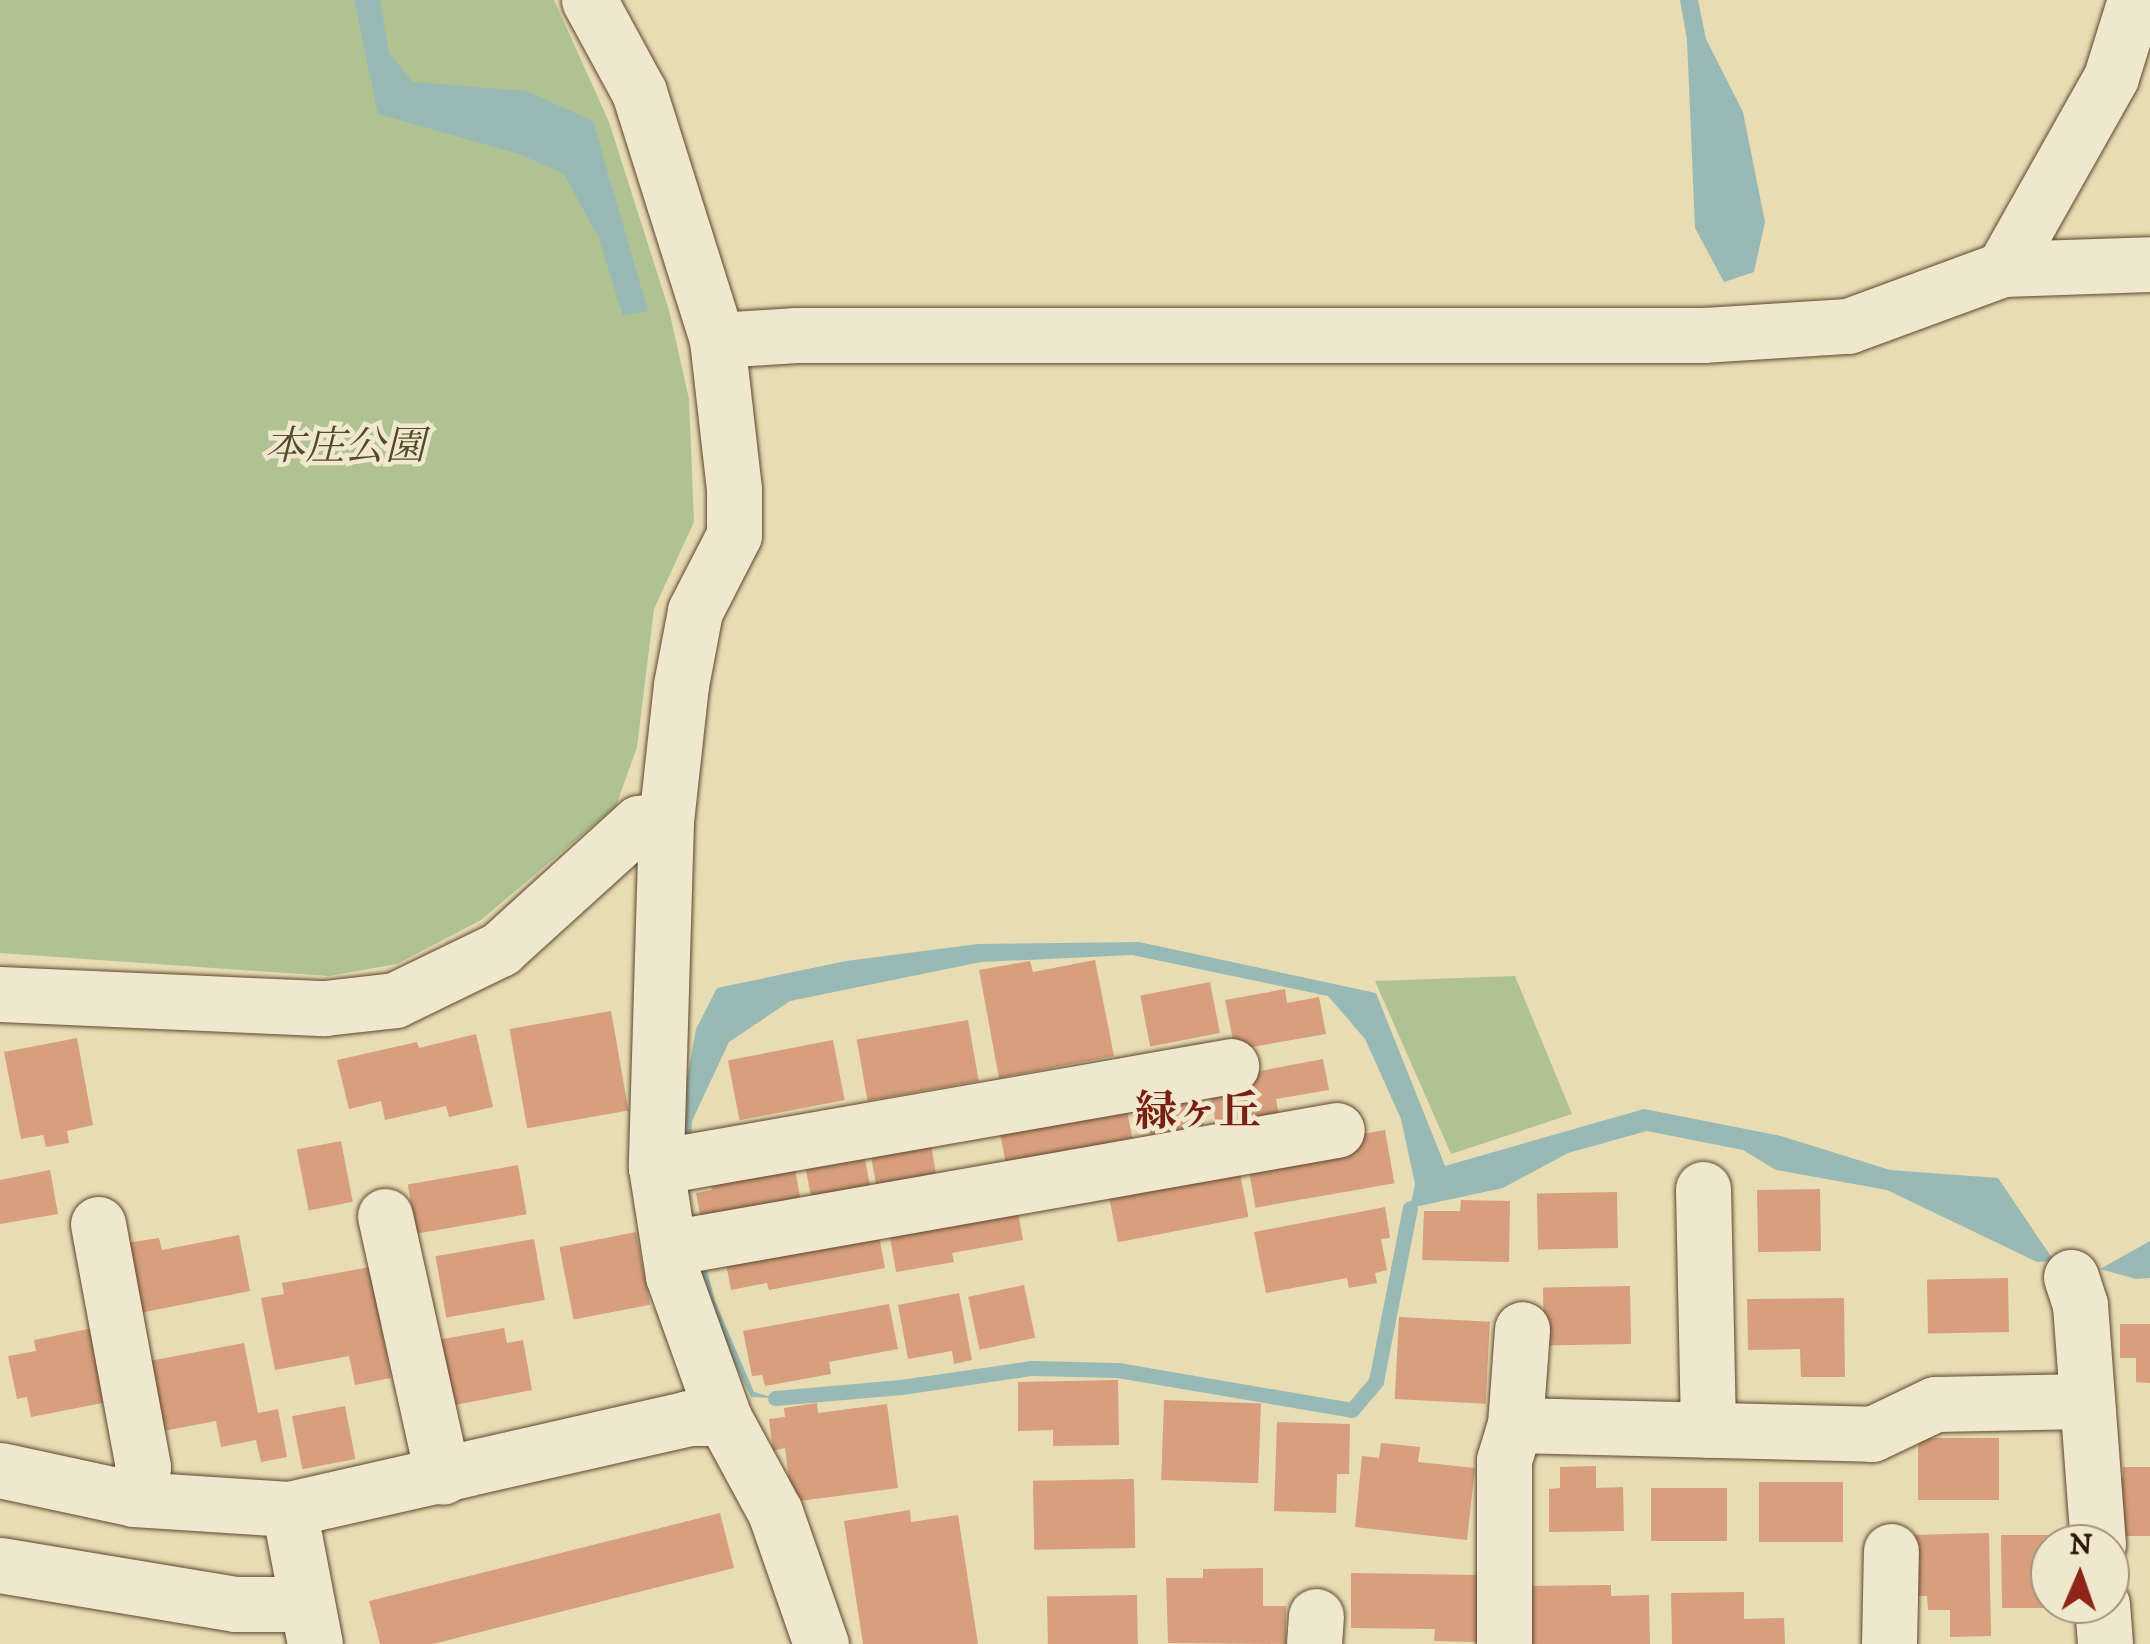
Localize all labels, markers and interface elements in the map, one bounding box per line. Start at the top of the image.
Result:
park label: 本庄公園 [265,424,425,472]
district label: 緑ヶ丘 [1135,1088,1261,1138]
north arrow [2030,1524,2130,1624]
text: N [2069,1528,2093,1563]

